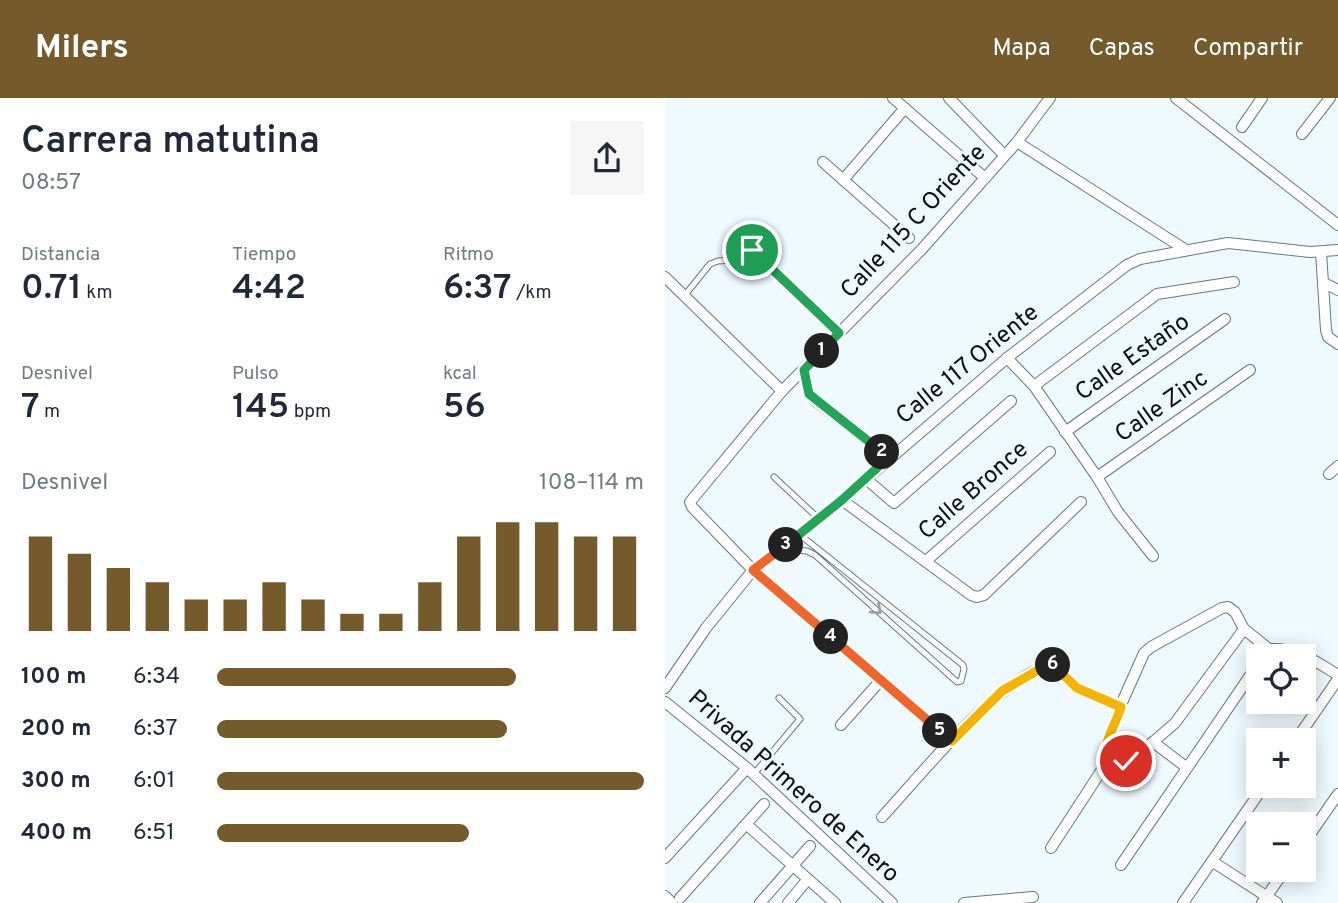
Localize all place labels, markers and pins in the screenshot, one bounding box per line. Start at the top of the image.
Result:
pin [722,220,782,280]
pin: 1 [805,334,839,368]
pin: 2 [865,434,899,470]
pin: 3 [769,528,803,562]
pin: 4 [813,620,849,654]
pin: 6 [1035,648,1071,682]
pin: 5 [923,714,957,748]
pin [1096,731,1156,791]

